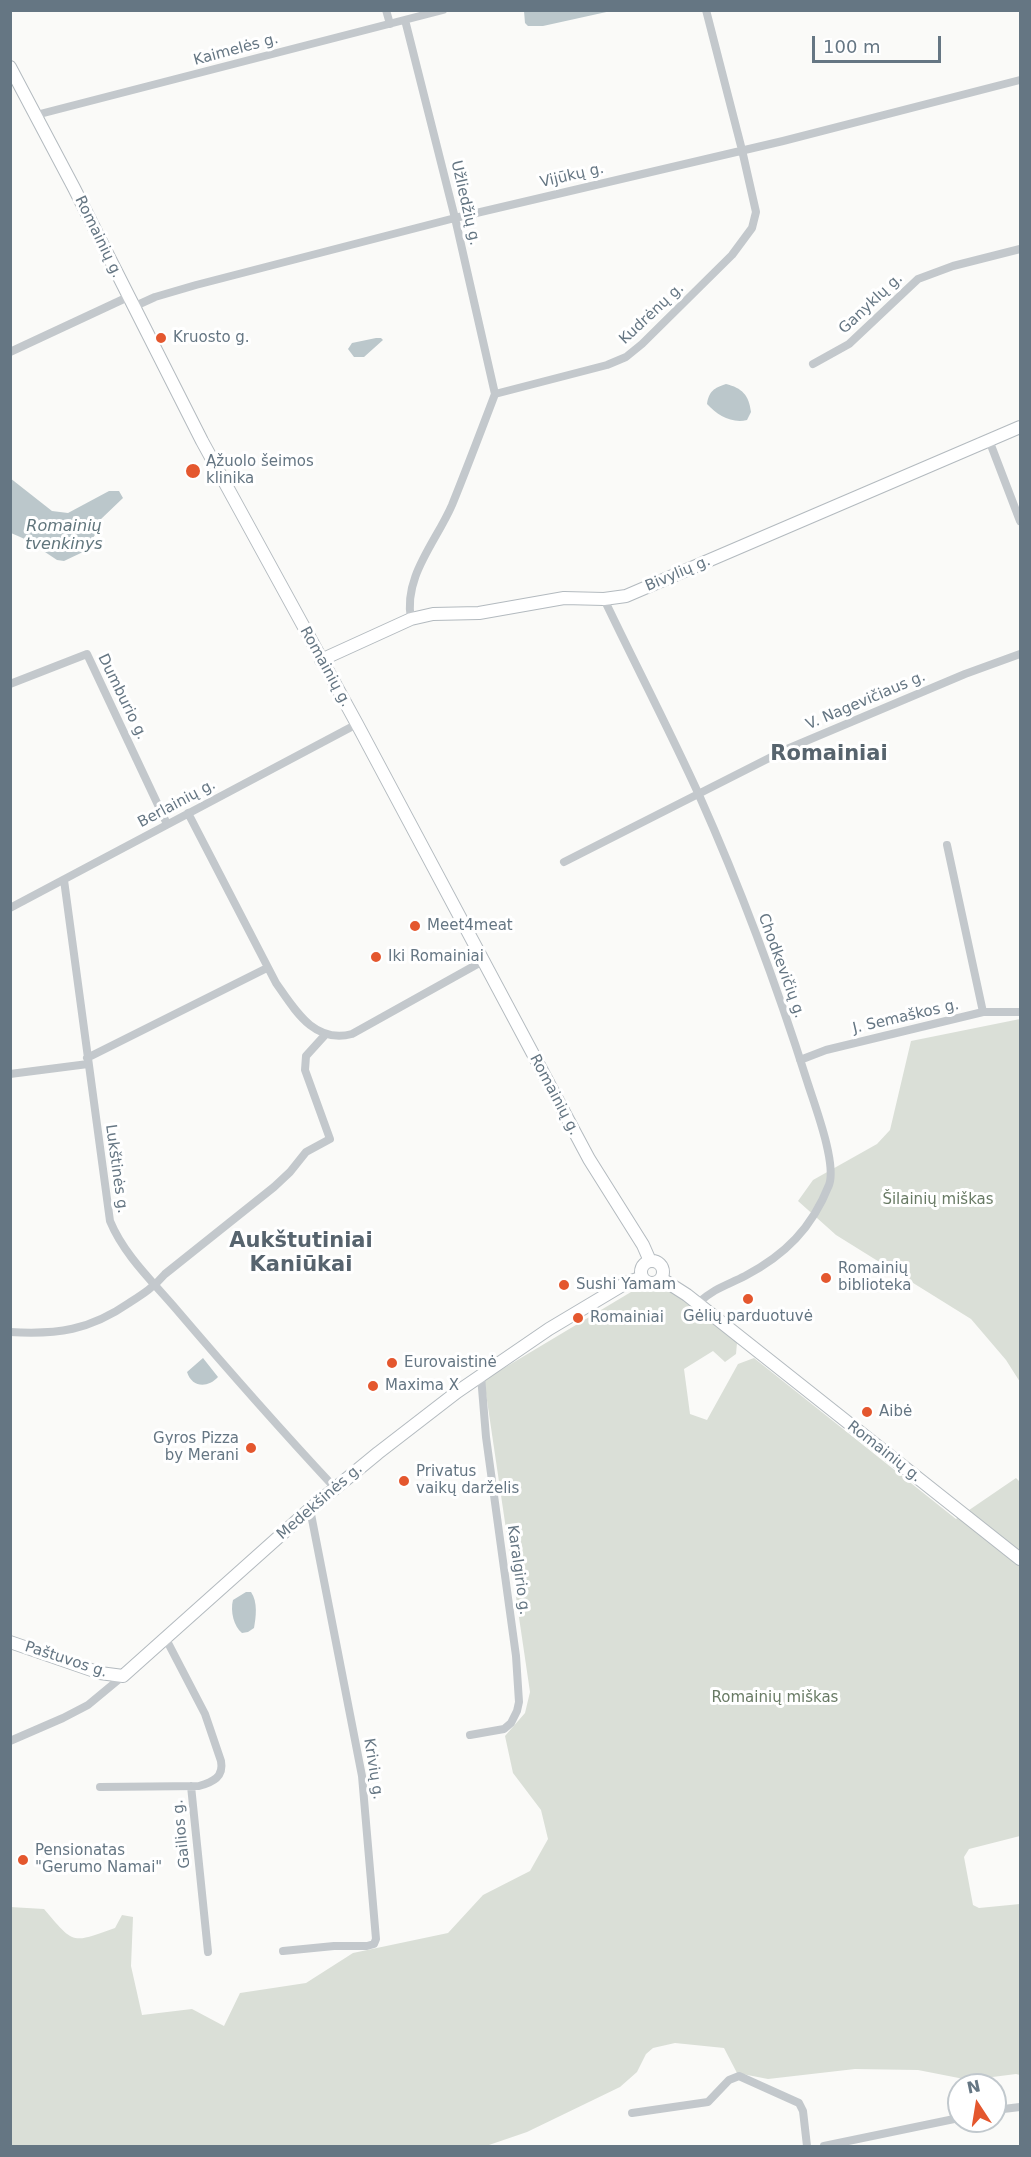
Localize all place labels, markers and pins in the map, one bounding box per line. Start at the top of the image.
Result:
place label: Kruosto g. [173,329,250,347]
marker: Kruosto g. [154,331,168,345]
place label: Ąžuolo šeimos klinika [206,453,314,488]
marker: Ąžuolo šeimos klinika [184,462,202,480]
place label: Meet4meat [427,917,513,935]
marker: Meet4meat [408,919,422,933]
place label: Iki Romainiai [388,948,484,966]
marker: Iki Romainiai [369,950,383,964]
place label: Romainių biblioteka [838,1260,911,1295]
marker: Romainių biblioteka [819,1271,833,1285]
place label: Sushi Yamam [576,1276,676,1294]
marker: Sushi Yamam [557,1278,571,1292]
marker: Gėlių parduotuvė [741,1292,755,1306]
place label: Gėlių parduotuvė [683,1308,813,1326]
place label: Romainiai [590,1309,664,1327]
marker: Romainiai [571,1311,585,1325]
place label: Eurovaistinė [404,1354,497,1372]
marker: Eurovaistinė [385,1356,399,1370]
place label: Maxima X [385,1377,459,1395]
marker: Maxima X [366,1379,380,1393]
place label: Aibė [879,1403,912,1421]
marker: Aibė [860,1405,874,1419]
place label: Gyros Pizza by Merani [153,1430,239,1465]
marker: Gyros Pizza by Merani [244,1441,258,1455]
place label: Privatus vaikų darželis [416,1463,519,1498]
marker: Privatus vaikų darželis [397,1474,411,1488]
place label: Pensionatas "Gerumo Namai" [35,1842,162,1877]
marker: Pensionatas "Gerumo Namai" [16,1853,30,1867]

